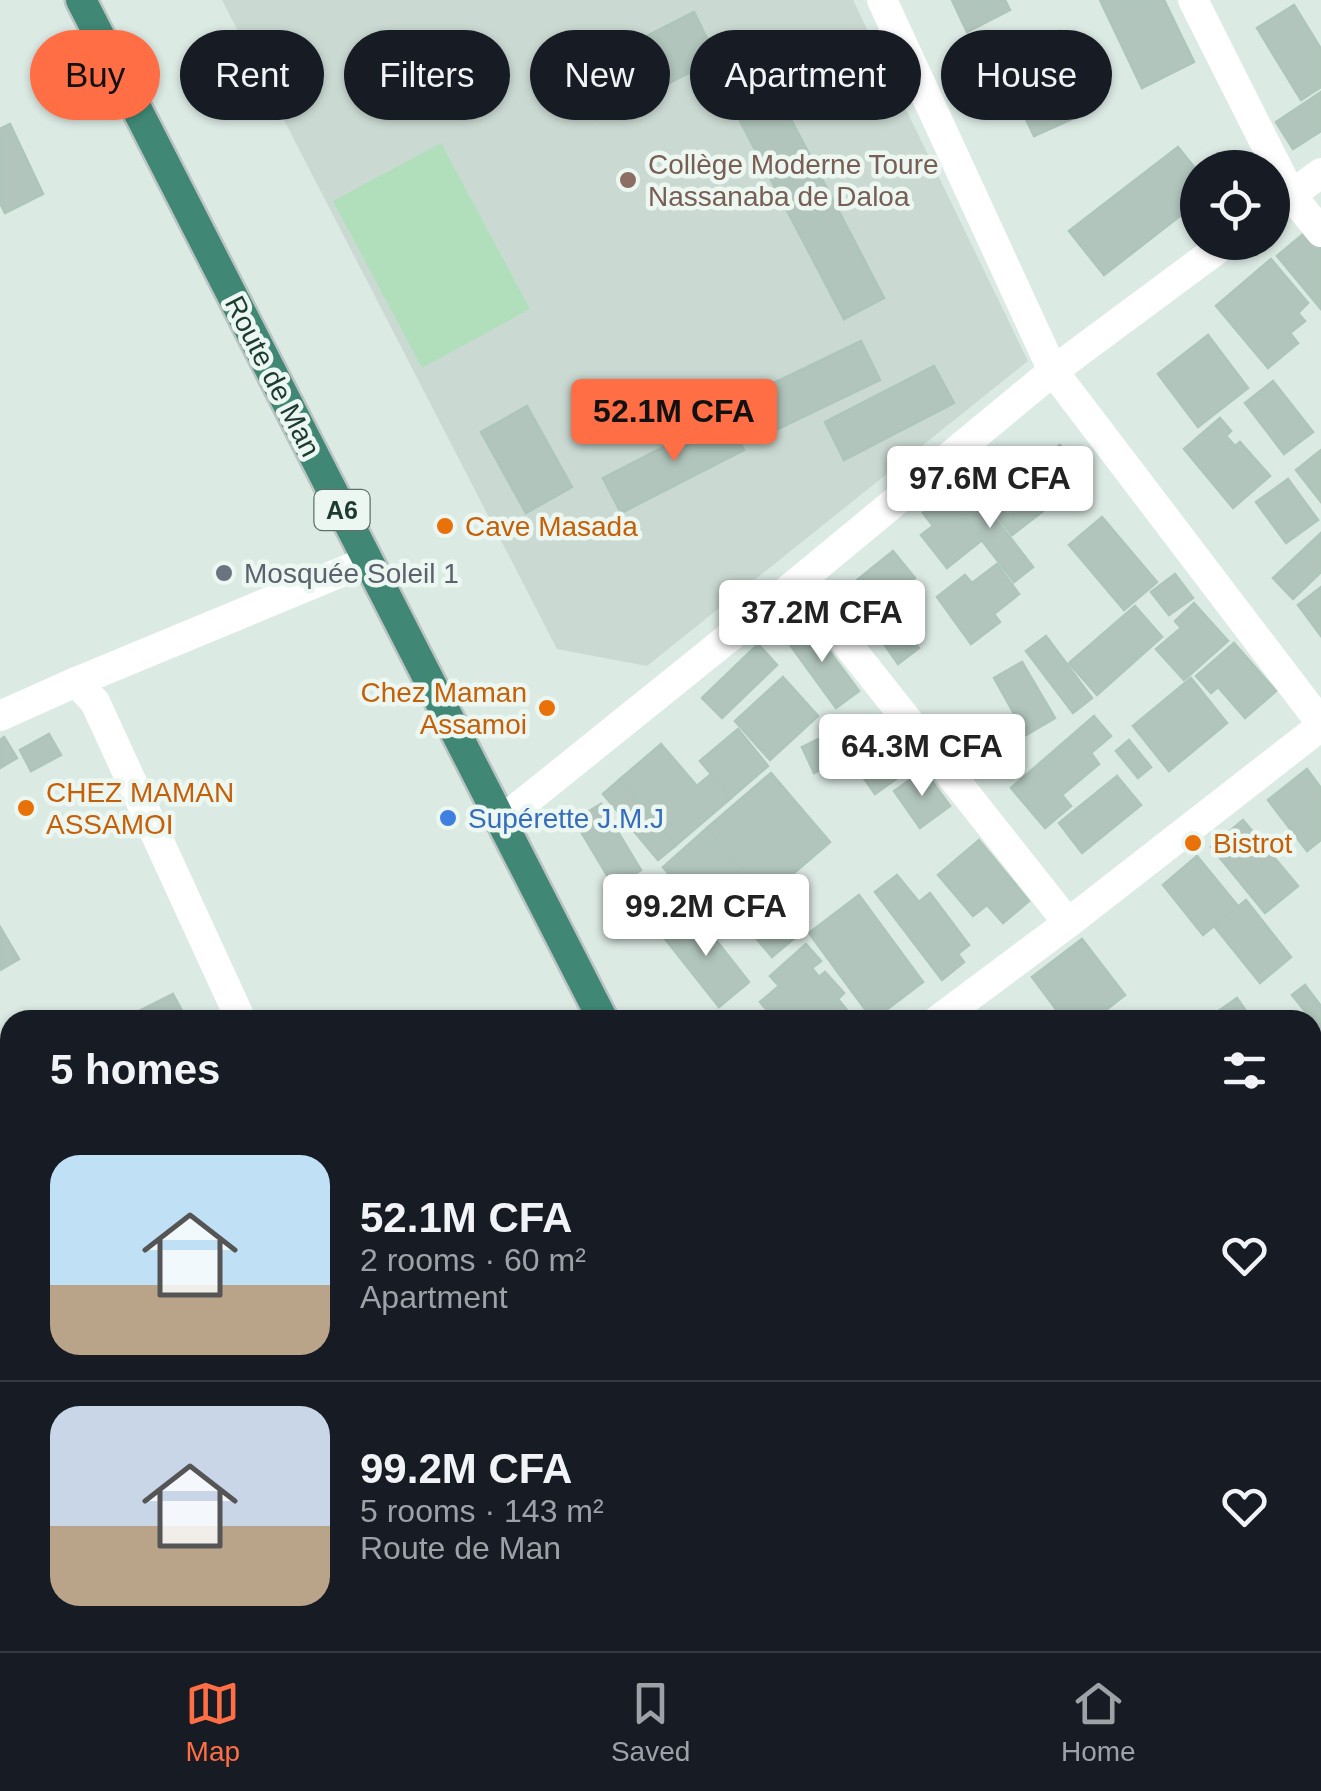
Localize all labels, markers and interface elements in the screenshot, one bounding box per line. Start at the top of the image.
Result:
chip: Buy [30,30,160,120]
chip: Rent [180,30,324,120]
chip: Filters [344,30,510,120]
chip: New [530,30,670,120]
chip: Apartment [690,30,921,120]
chip: House [941,30,1112,120]
place label: Collège Moderne Toure Nassanaba de Daloa [648,149,939,212]
map controls [1180,150,1290,260]
button: locate [1180,150,1290,260]
marker: Collège Moderne Toure Nassanaba de Daloa [617,169,639,191]
street label: Route de Man [219,291,326,462]
pin: 52.1M CFA [560,379,788,464]
text: 52.1M CFA [593,393,755,429]
pin: 97.6M CFA [876,446,1104,531]
text: 97.6M CFA [909,460,1071,496]
road number: A6 [314,490,370,530]
place label: Cave Masada [465,511,638,542]
marker: Cave Masada [434,515,456,537]
place label: Mosquée Soleil 1 [244,558,459,589]
marker: Mosquée Soleil 1 [213,562,235,584]
pin: 37.2M CFA [708,580,936,665]
text: 37.2M CFA [741,594,903,630]
place label: Chez Maman Assamoi [360,677,527,740]
marker: Chez Maman Assamoi [536,697,558,719]
pin: 64.3M CFA [808,714,1036,799]
text: 64.3M CFA [841,728,1003,764]
place label: CHEZ MAMAN ASSAMOI [46,777,234,840]
marker: CHEZ MAMAN ASSAMOI [15,797,37,819]
place label: Supérette J.M.J [468,803,664,834]
marker: Supérette J.M.J [437,807,459,829]
place label: Bistrot [1213,828,1293,859]
marker: Bistrot [1182,832,1204,854]
pin: 99.2M CFA [592,874,820,959]
text: 99.2M CFA [625,888,787,924]
icon: filters [1217,1043,1272,1098]
text: 5 homes [50,1046,220,1093]
text: 52.1M CFA [360,1194,572,1241]
icon: home [130,1195,250,1315]
icon: heart [1217,1228,1272,1283]
text: 2 rooms · 60 m² [360,1242,586,1278]
text: Apartment [360,1279,508,1315]
text: 99.2M CFA [360,1445,572,1492]
icon: home [130,1446,250,1566]
icon: heart [1217,1479,1272,1534]
text: 5 rooms · 143 m² [360,1493,604,1529]
text: Route de Man [360,1530,561,1566]
tab: Map [185,1676,240,1768]
tab: Saved [611,1676,690,1768]
tab: Home [1061,1676,1136,1768]

